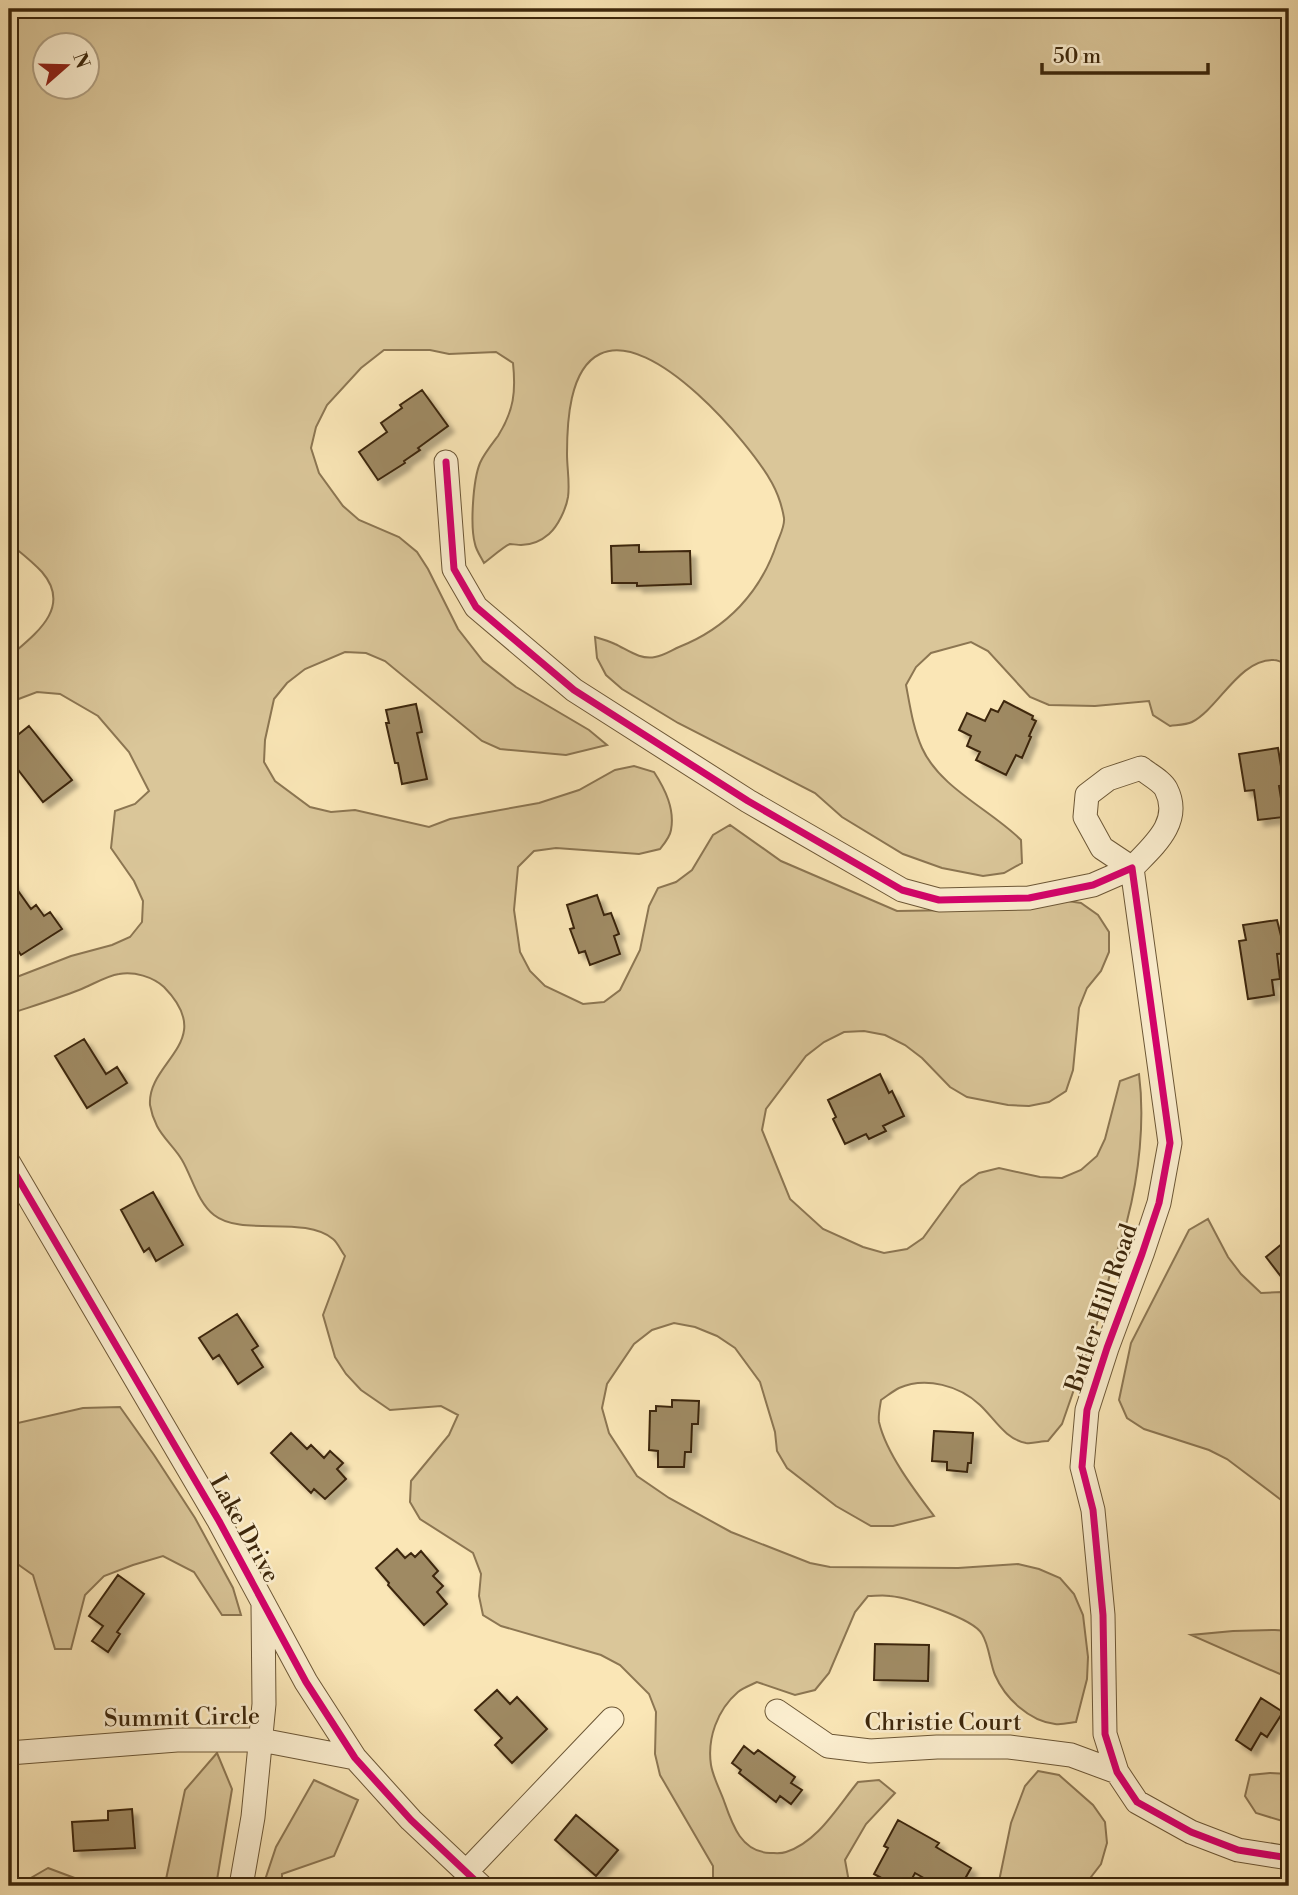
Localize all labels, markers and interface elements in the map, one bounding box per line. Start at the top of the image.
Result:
north arrow [32,32,102,102]
scale bar [1042,32,1209,76]
text: 50 m [1053,44,1101,70]
text: N [67,49,95,72]
street label: Butler Hill Road [1059,1220,1145,1397]
street label: Lake Drive [202,1470,286,1588]
street label: Summit Circle [104,1702,260,1734]
street label: Christie Court [865,1708,1022,1738]

